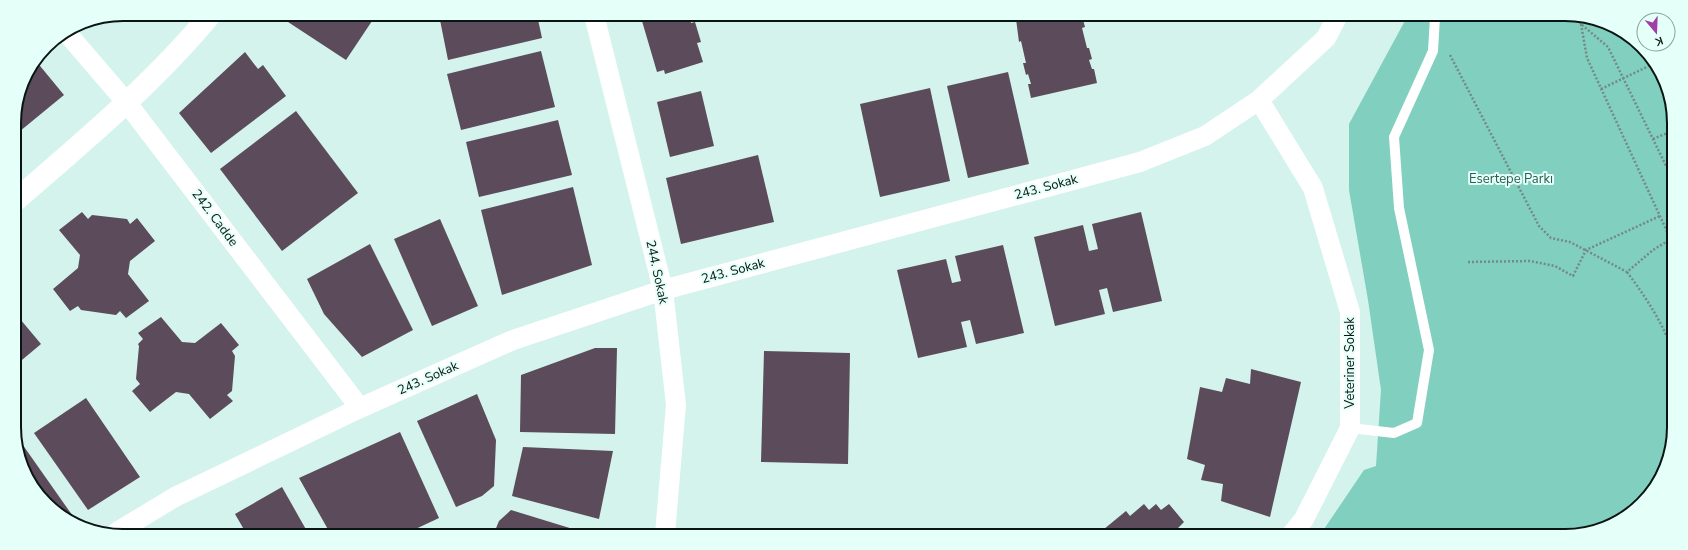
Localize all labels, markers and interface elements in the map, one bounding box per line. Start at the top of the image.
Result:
north arrow [1636,12,1676,52]
text: K [1653,33,1665,49]
street label: 243. Sokak [1012,170,1080,204]
park label: Esertepe Parkı [1469,170,1553,188]
street label: 242. Cadde [188,186,242,250]
street label: 244. Sokak [641,238,673,306]
street label: 243. Sokak [699,254,767,288]
street label: Veteriner Sokak [1341,317,1359,410]
street label: 243. Sokak [395,356,462,399]

